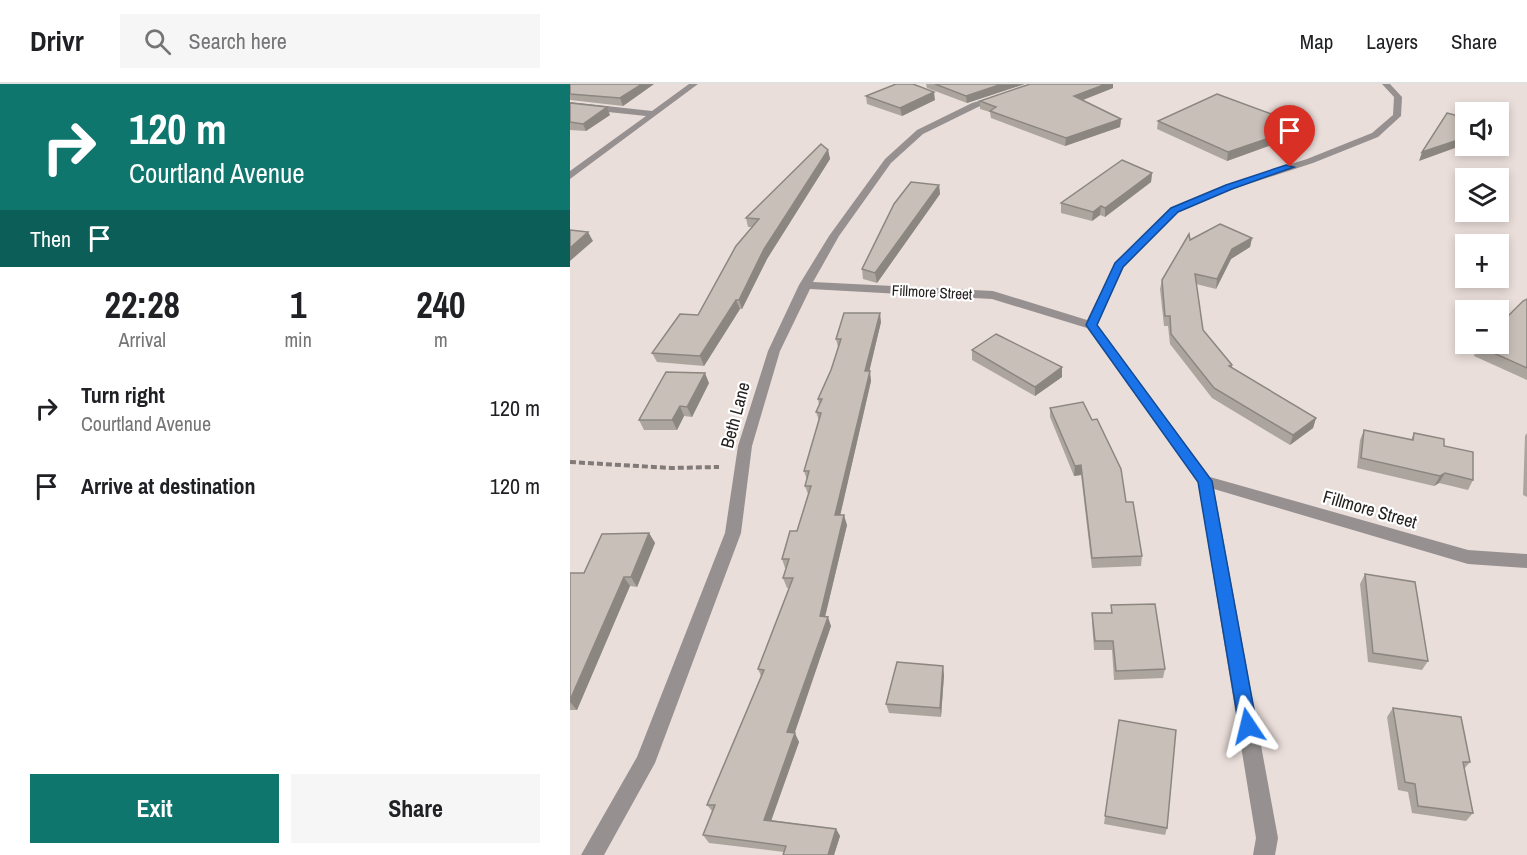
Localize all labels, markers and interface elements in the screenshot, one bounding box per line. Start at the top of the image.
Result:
search box [120,14,540,68]
text: Drivr [30,22,84,60]
icon: search [141,25,174,58]
text: Search here [189,26,287,56]
text: Map [1300,27,1333,56]
text: Layers [1366,27,1418,56]
text: Share [1451,27,1497,56]
text: 120 m [129,101,227,157]
map controls [1455,102,1509,354]
button: sound [1455,102,1509,156]
pin [1264,105,1315,167]
icon: right [30,108,108,186]
icon: arrive [1273,114,1306,147]
text: Courtland Avenue [129,155,305,191]
button: layers [1455,168,1509,222]
icon: arrive [83,222,116,255]
text: Then [30,224,71,254]
button: + [1455,234,1509,288]
street label: Fillmore Street [891,279,973,305]
text: 22:28 [104,281,180,329]
text: 1 [290,281,306,329]
text: 240 [416,281,466,329]
button: − [1455,300,1509,354]
text: Arrival [119,326,166,353]
text: min [284,326,312,353]
text: m [434,326,448,353]
street label: Beth Lane [714,379,756,451]
text: Turn right [81,380,165,410]
icon: right [30,392,63,425]
text: 120 m [490,393,540,423]
text: Courtland Avenue [81,410,211,437]
icon: arrive [30,470,63,503]
text: Arrive at destination [81,471,255,501]
text: 120 m [490,471,540,501]
street label: Fillmore Street [1320,484,1420,534]
position arrow [1216,694,1280,758]
button: Exit [30,774,279,843]
button: Share [291,774,540,843]

